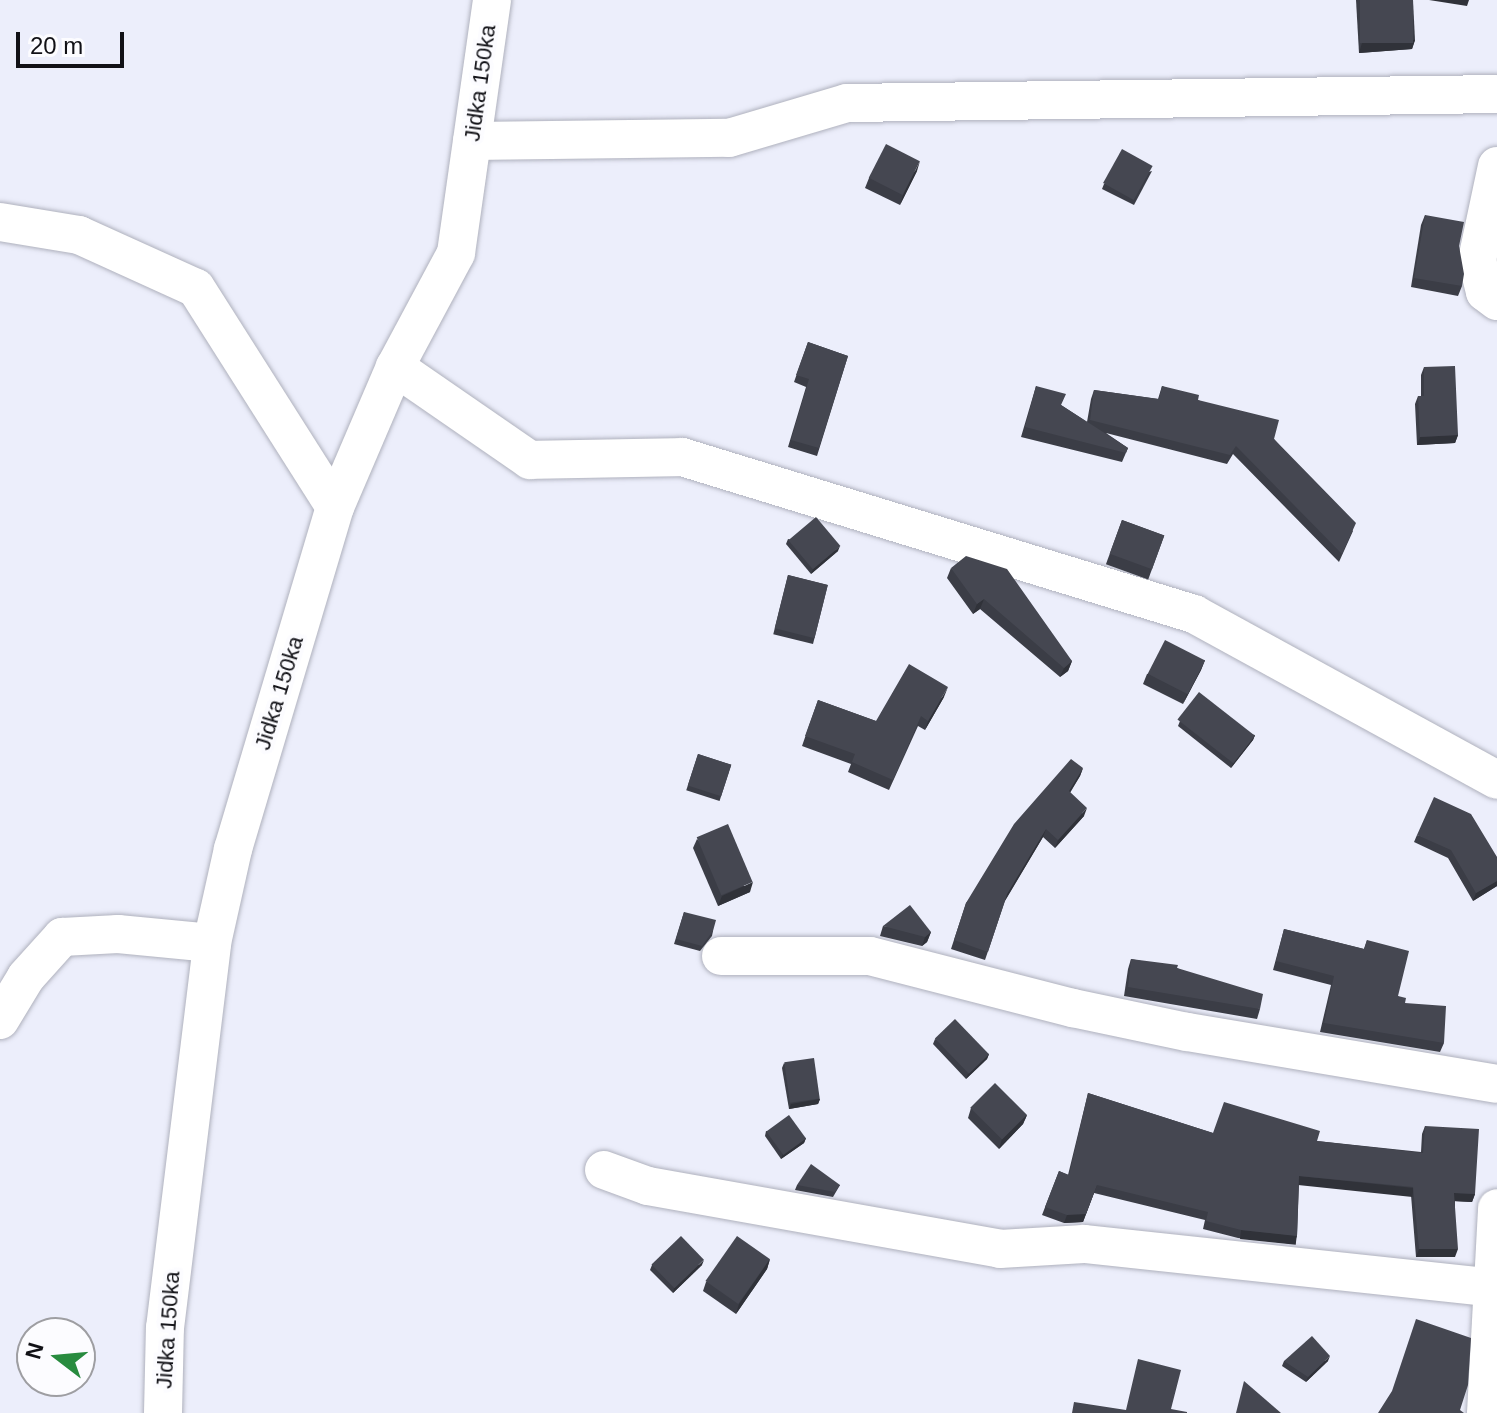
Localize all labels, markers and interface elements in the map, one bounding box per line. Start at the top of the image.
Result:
scale bar [20,16,128,66]
street label: Jidka 150ka [459,23,501,143]
text: 20 m [30,32,83,59]
street label: Jidka 150ka [249,633,309,753]
street label: Jidka 150ka [151,1271,185,1389]
north arrow [16,1317,96,1397]
text: N [20,1340,49,1362]

